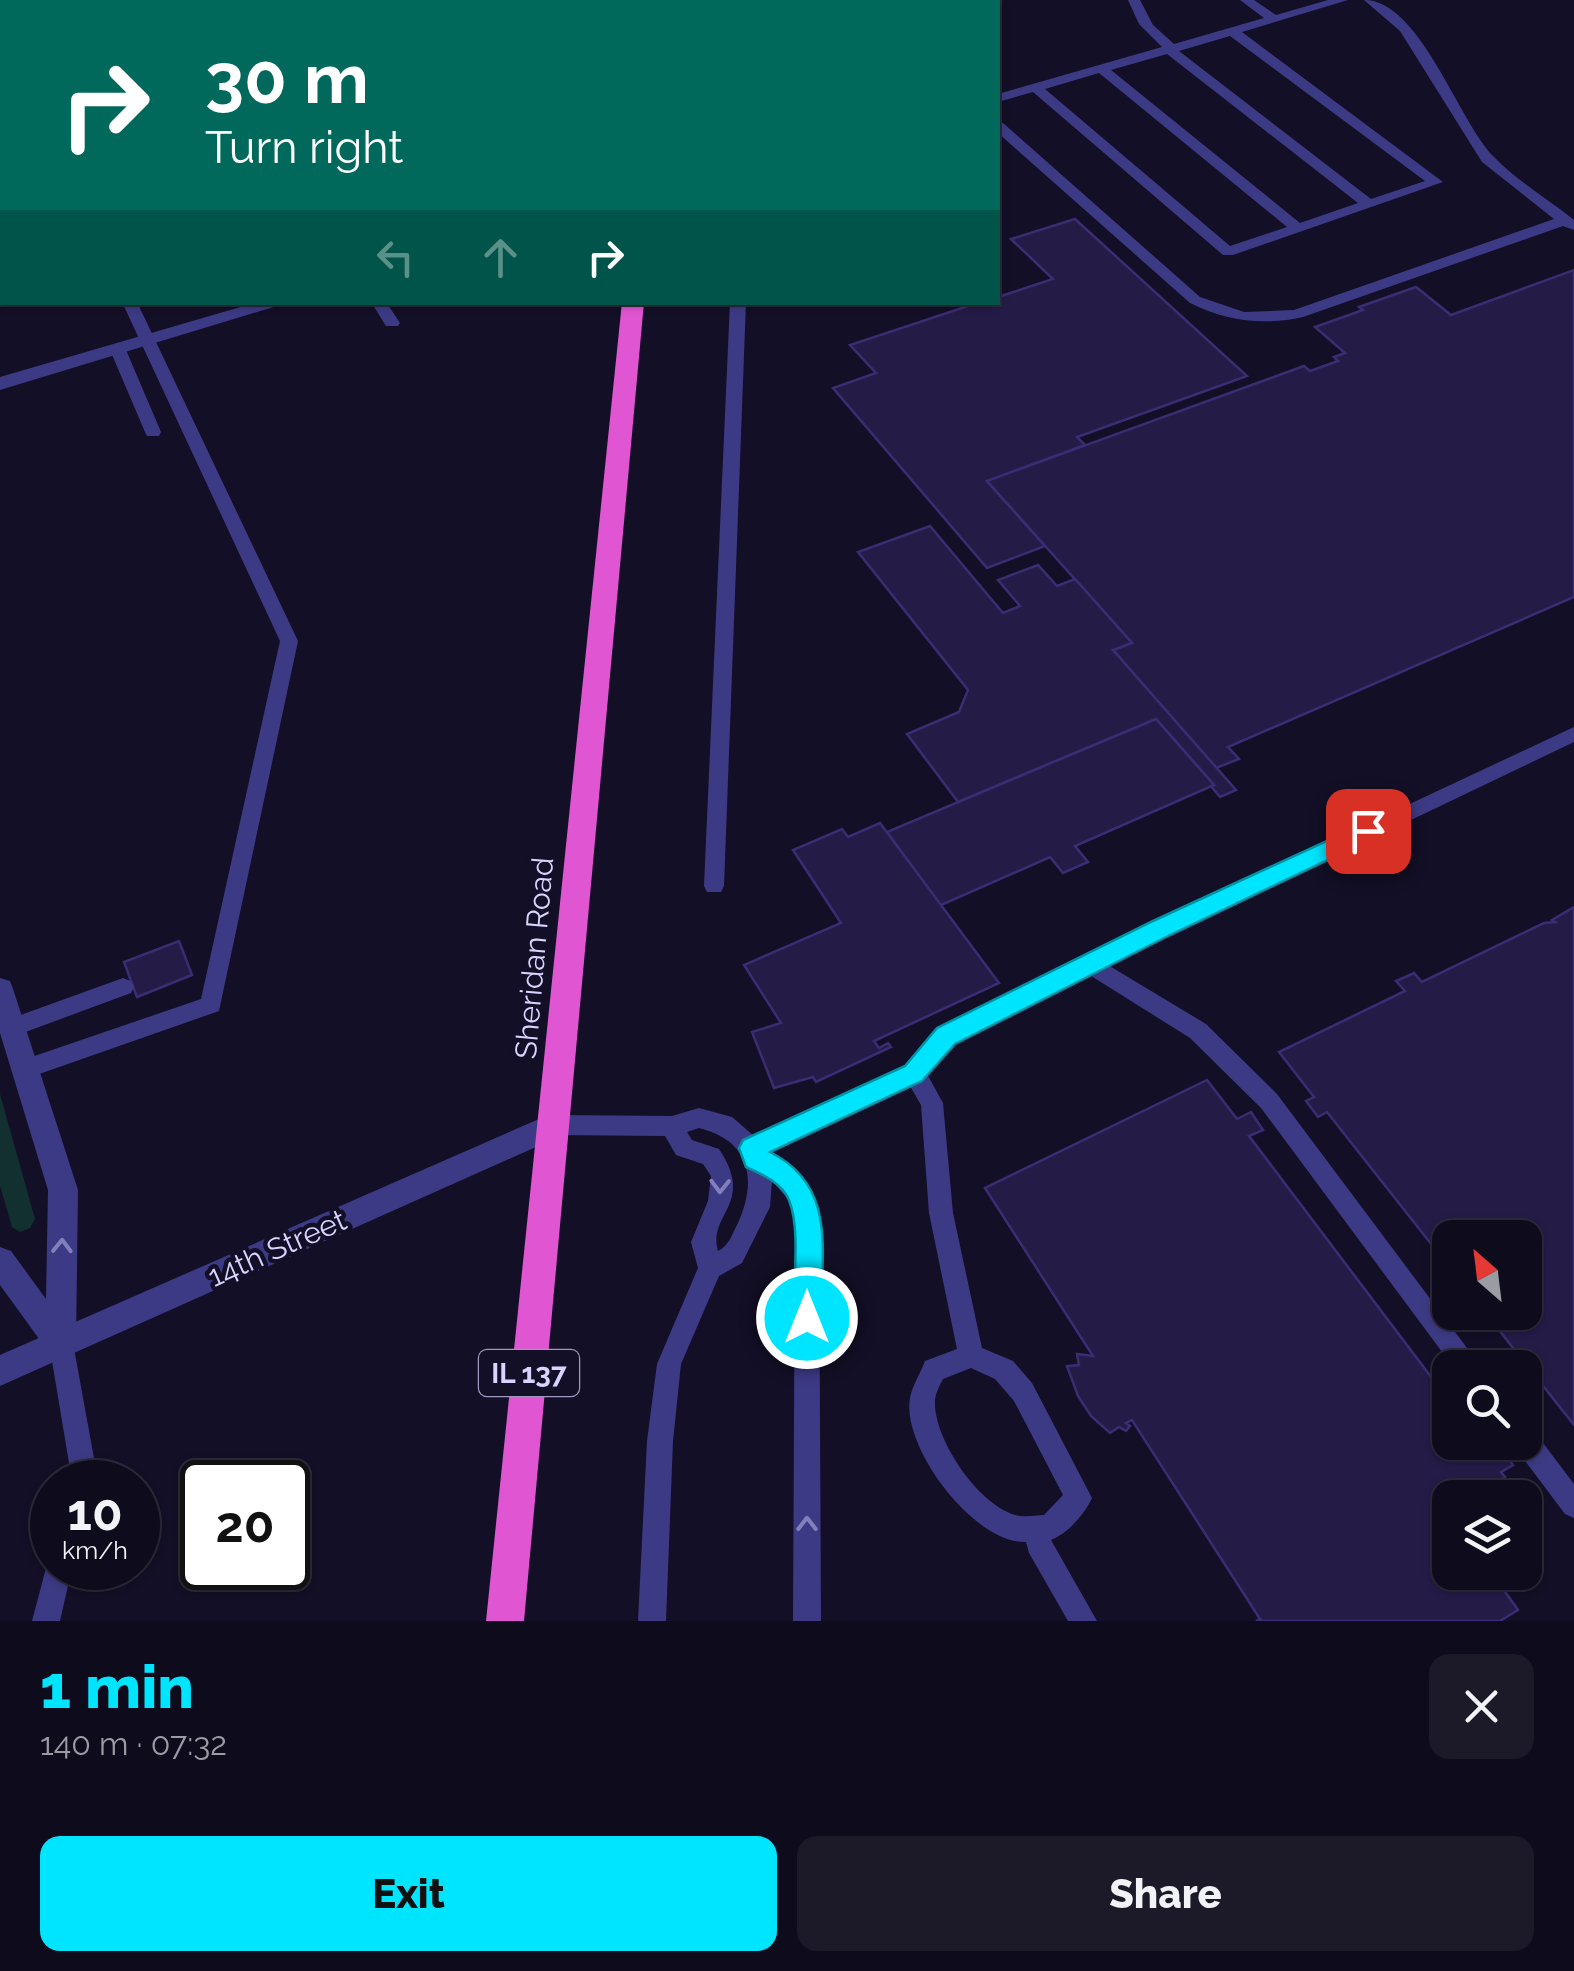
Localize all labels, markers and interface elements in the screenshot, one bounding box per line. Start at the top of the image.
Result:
text: 30 m [205,37,369,119]
icon: right [40,40,170,170]
text: Turn right [205,121,403,174]
icon: left [368,230,423,285]
icon: ahead [473,230,528,285]
icon: right [578,230,633,285]
pin [1326,789,1411,874]
icon: arrive [1341,804,1396,859]
street label: Sheridan Road [508,856,560,1060]
one-way arrow [709,1179,730,1195]
street label: 14th Street [202,1202,352,1294]
north arrow [1432,1220,1542,1330]
map controls [1432,1220,1542,1590]
one-way arrow [52,1237,73,1253]
position arrow [755,1266,859,1370]
road number: IL 137 [479,1350,579,1396]
button: search [1432,1350,1542,1460]
speed limit sign: 20 [180,1460,310,1590]
button: layers [1432,1480,1542,1590]
text: 10 [67,1483,123,1542]
one-way arrow [796,1515,818,1530]
text: km/h [62,1535,128,1565]
text: 1 min [40,1652,194,1722]
button: close [1429,1654,1534,1759]
text: 140 m · 07:32 [40,1725,227,1762]
button: Exit [40,1836,777,1951]
button: Share [797,1836,1534,1951]

